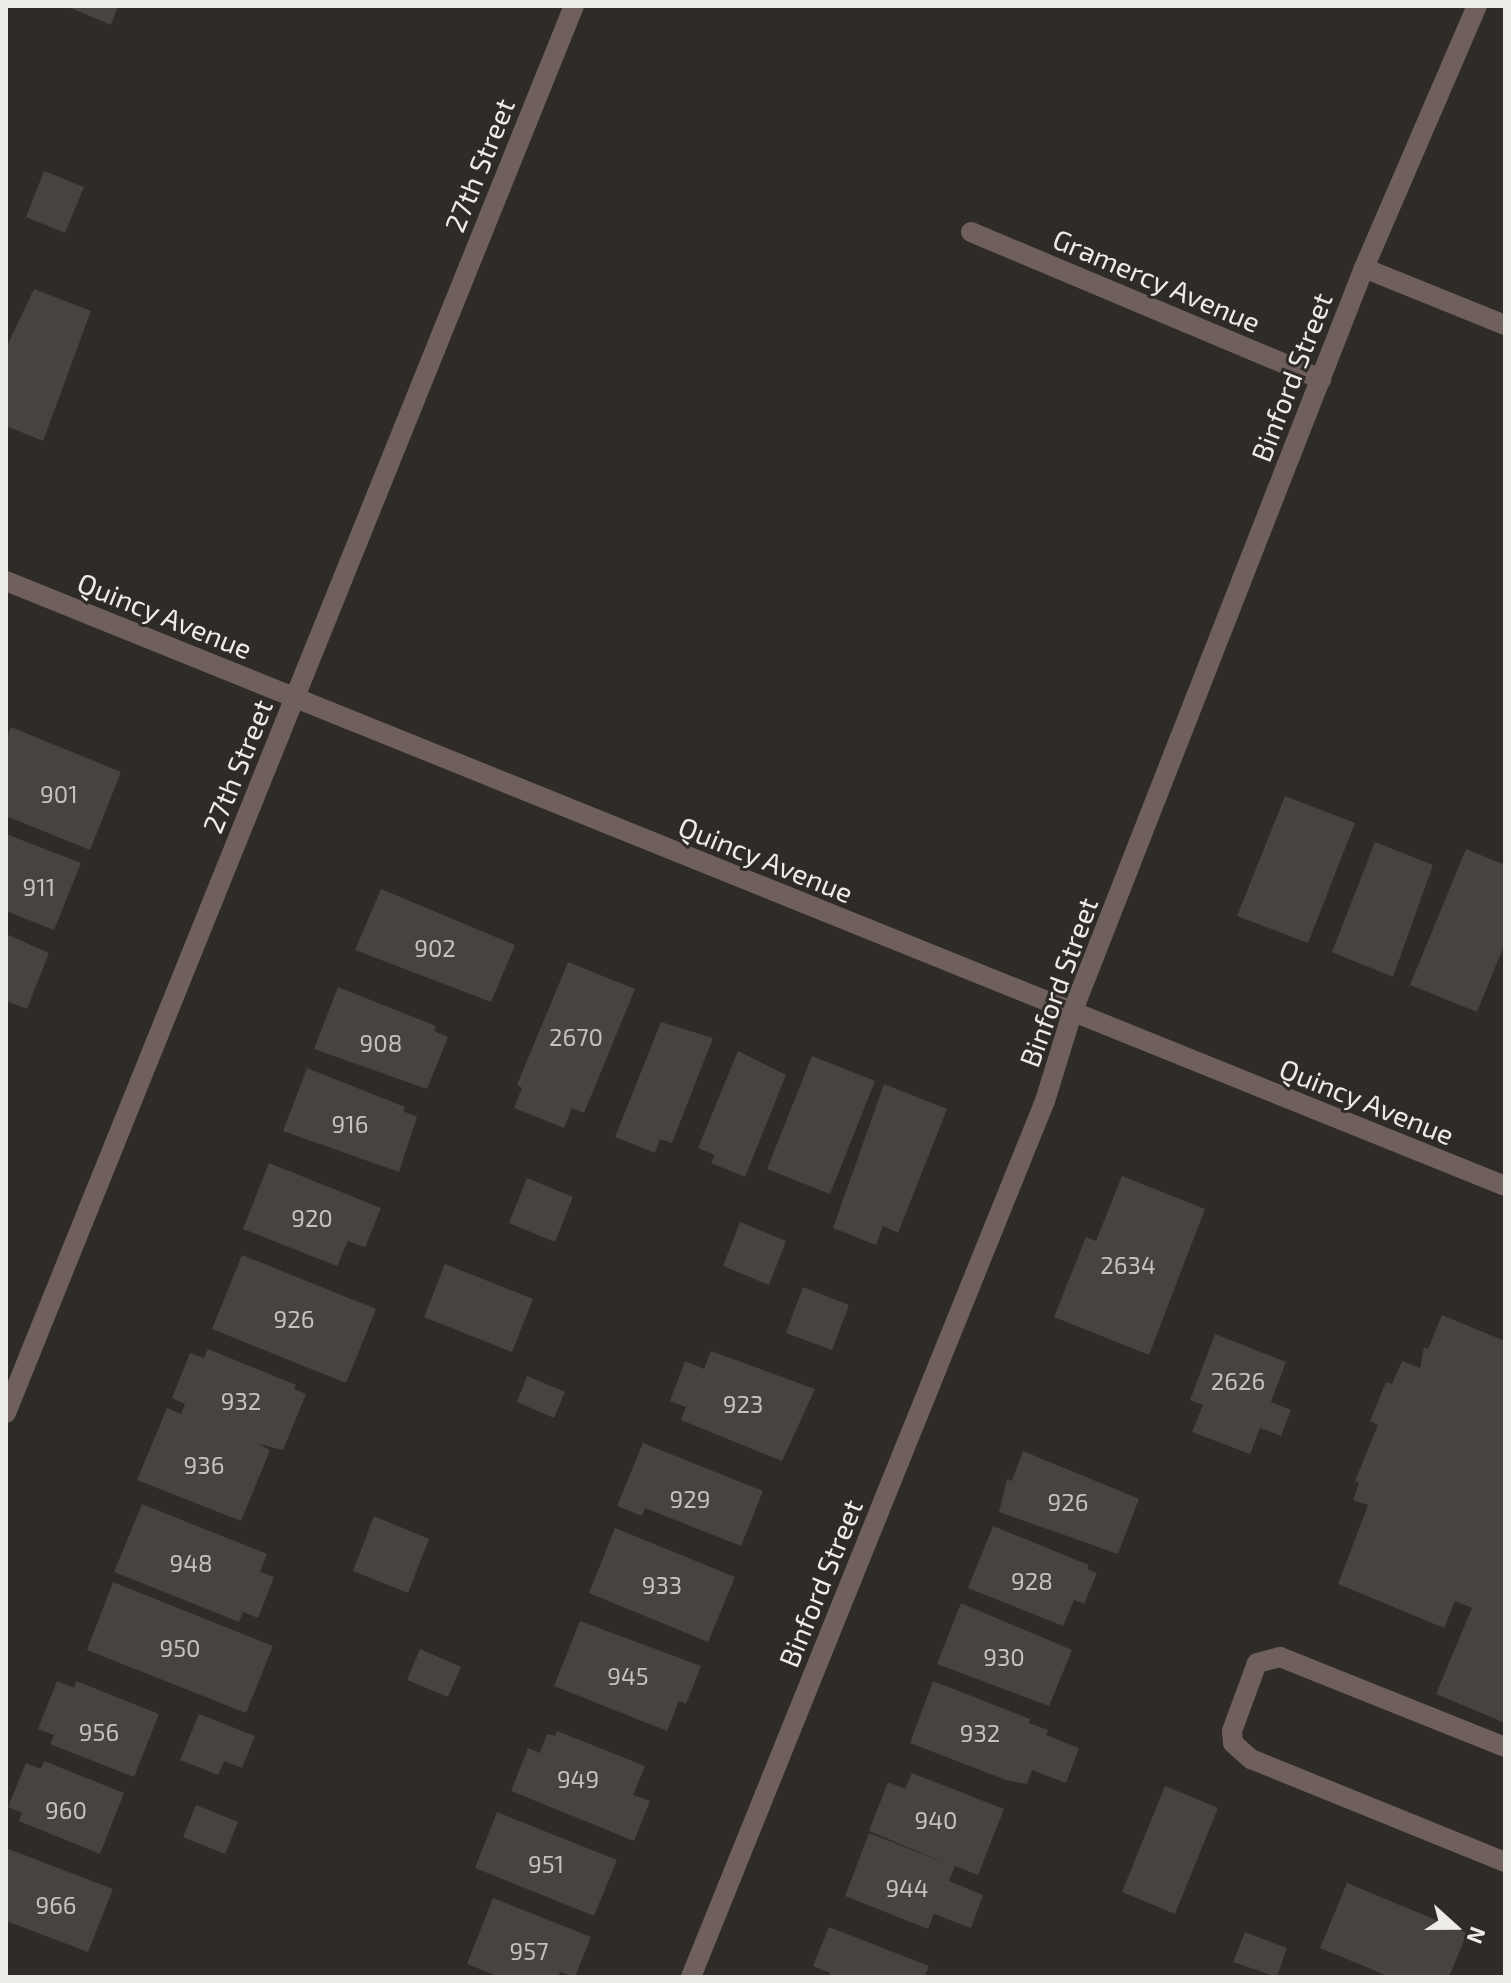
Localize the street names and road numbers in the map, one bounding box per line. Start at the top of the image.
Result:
street label: 27th Street [437,93,521,237]
street label: Gramercy Avenue [1048,221,1266,339]
street label: Binford Street [1243,288,1339,466]
street label: Quincy Avenue [72,564,258,666]
street label: 27th Street [195,694,279,838]
street label: Quincy Avenue [673,808,859,910]
street label: Binford Street [1012,893,1104,1071]
street label: Quincy Avenue [1274,1050,1460,1152]
street label: Binford Street [771,1494,869,1672]

